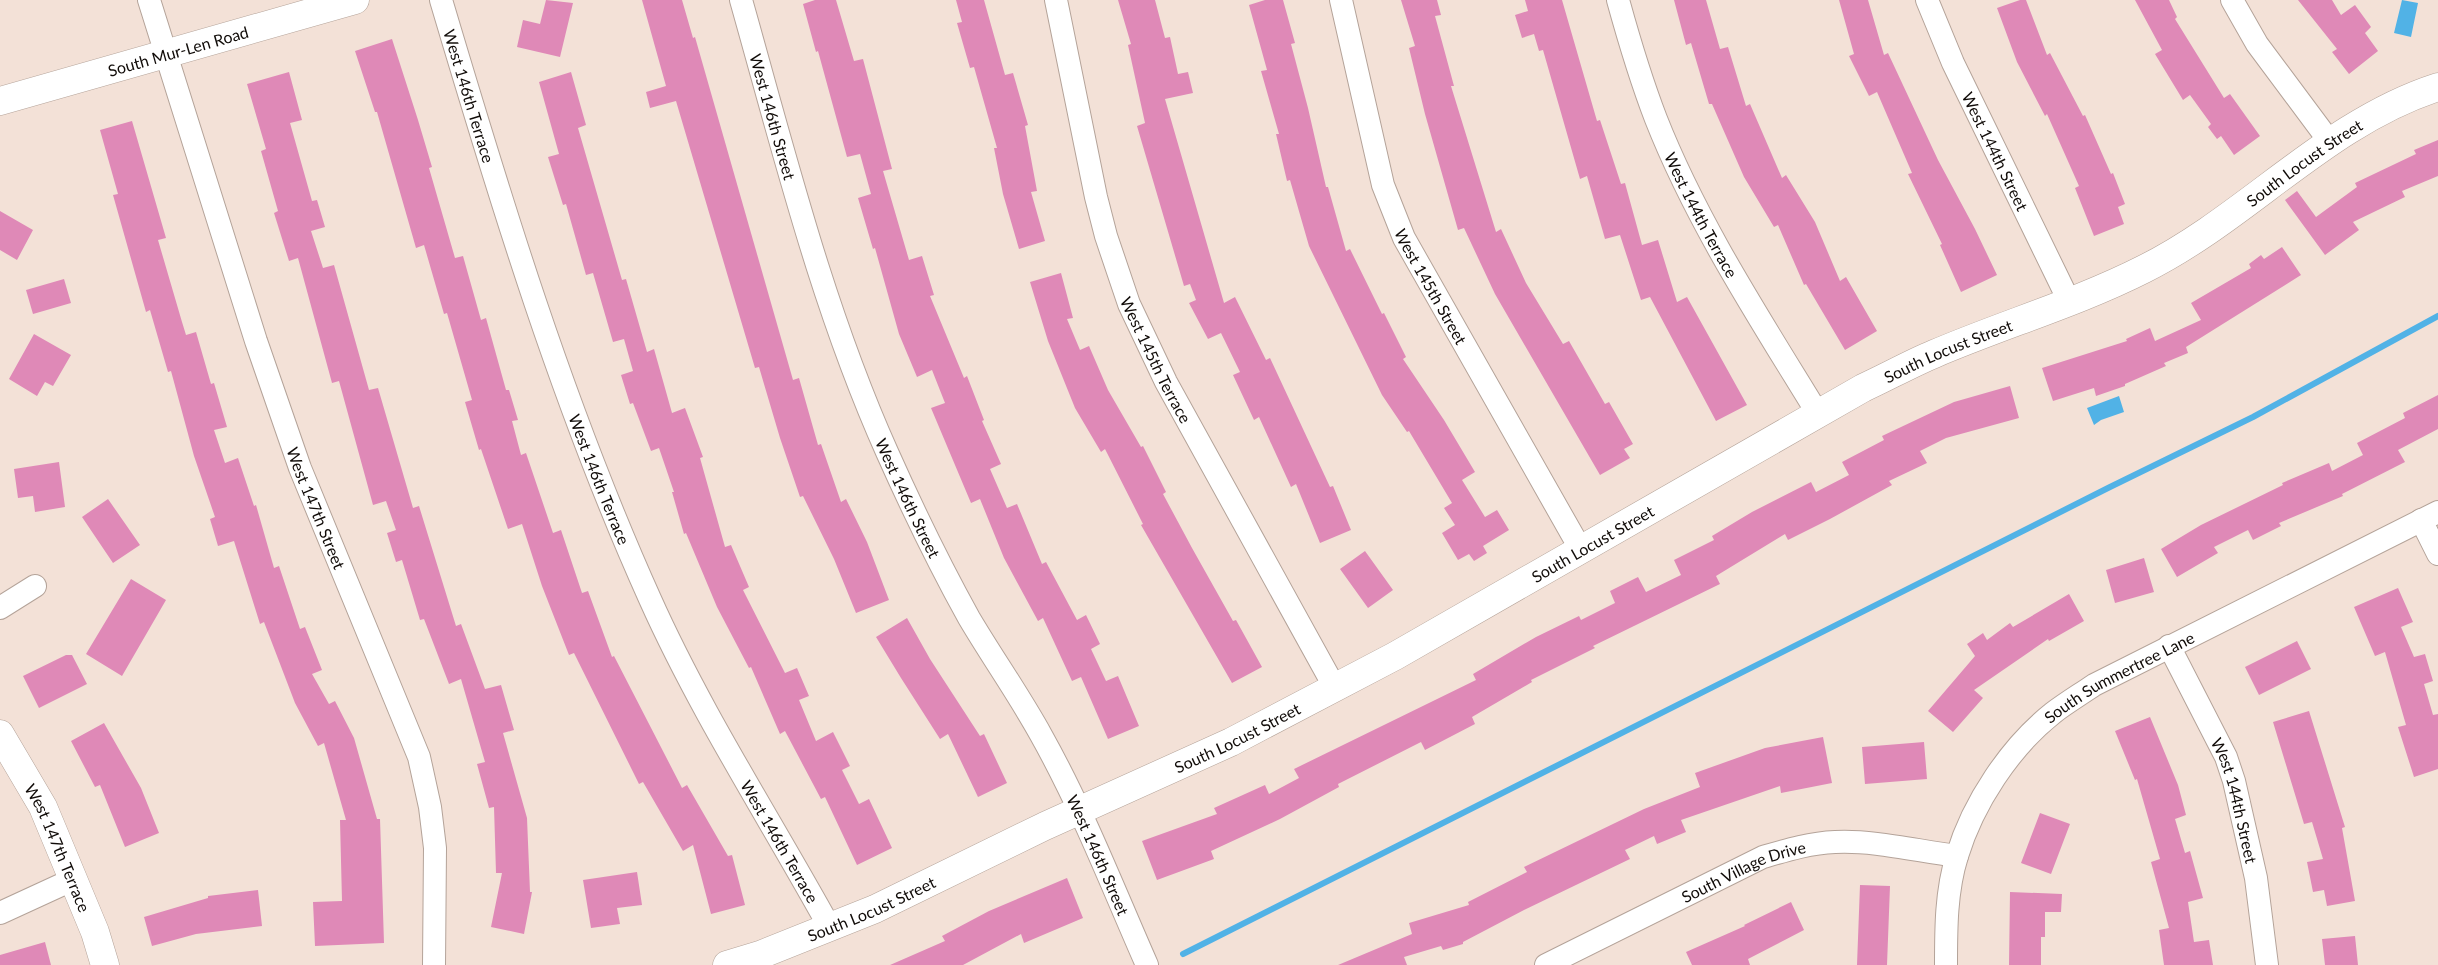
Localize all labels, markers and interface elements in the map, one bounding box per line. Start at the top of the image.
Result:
street label: South Mur-Len Road [106,21,250,79]
street label: West 146th Terrace [441,27,499,165]
street label: West 146th Street [747,51,800,182]
street label: West 144th Street [1959,88,2033,214]
street label: South Locust Street [2242,114,2365,210]
street label: West 144th Terrace [1662,149,1742,281]
street label: West 145th Street [1392,226,1472,347]
street label: West 145th Terrace [1117,293,1196,426]
street label: South Locust Street [1880,315,2015,386]
street label: West 146th Terrace [566,411,634,547]
street label: West 146th Street [872,435,945,561]
street label: West 147th Street [284,444,350,572]
street label: South Locust Street [1528,501,1657,586]
street label: South Summertree Lane [2040,627,2197,726]
street label: South Locust Street [1171,698,1303,776]
street label: West 144th Street [2208,734,2262,865]
street label: West 146th Terrace [737,776,823,906]
street label: West 147th Terrace [22,780,95,915]
street label: West 146th Street [1064,791,1134,918]
street label: South Village Drive [1678,837,1807,906]
street label: South Locust Street [804,872,938,945]

